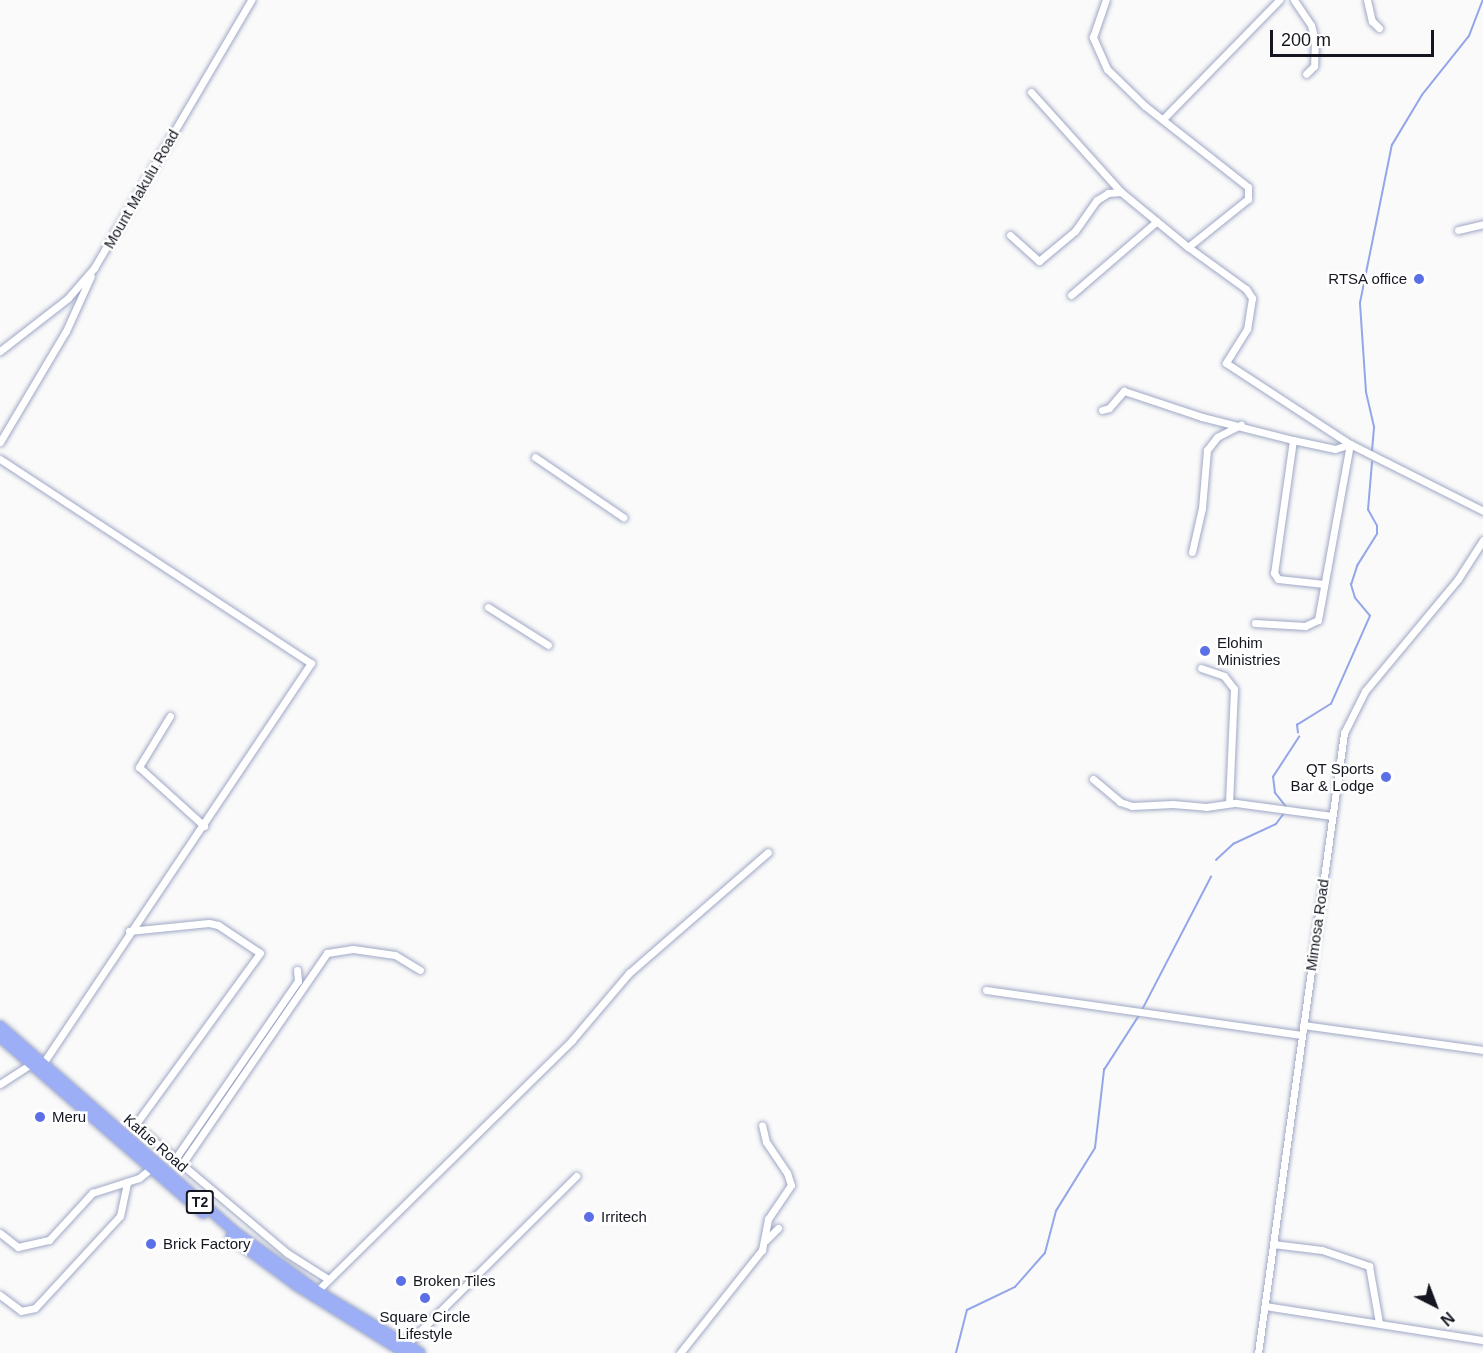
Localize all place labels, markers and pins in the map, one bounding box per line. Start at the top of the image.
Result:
place label: RTSA office [1328,270,1407,288]
marker: RTSA office [1412,272,1426,286]
place label: Elohim Ministries [1217,633,1280,668]
marker: Elohim Ministries [1198,644,1212,658]
place label: QT Sports Bar & Lodge [1291,759,1374,794]
marker: QT Sports Bar & Lodge [1379,770,1393,784]
place label: Meru [52,1108,86,1126]
marker: Meru [33,1110,47,1124]
place label: Irritech [601,1208,647,1226]
marker: Irritech [582,1210,596,1224]
place label: Brick Factory [163,1235,251,1253]
marker: Brick Factory [144,1237,158,1251]
place label: Broken Tiles [413,1272,496,1290]
marker: Broken Tiles [394,1274,408,1288]
marker: Square Circle Lifestyle [418,1291,432,1305]
place label: Square Circle Lifestyle [380,1307,470,1342]

